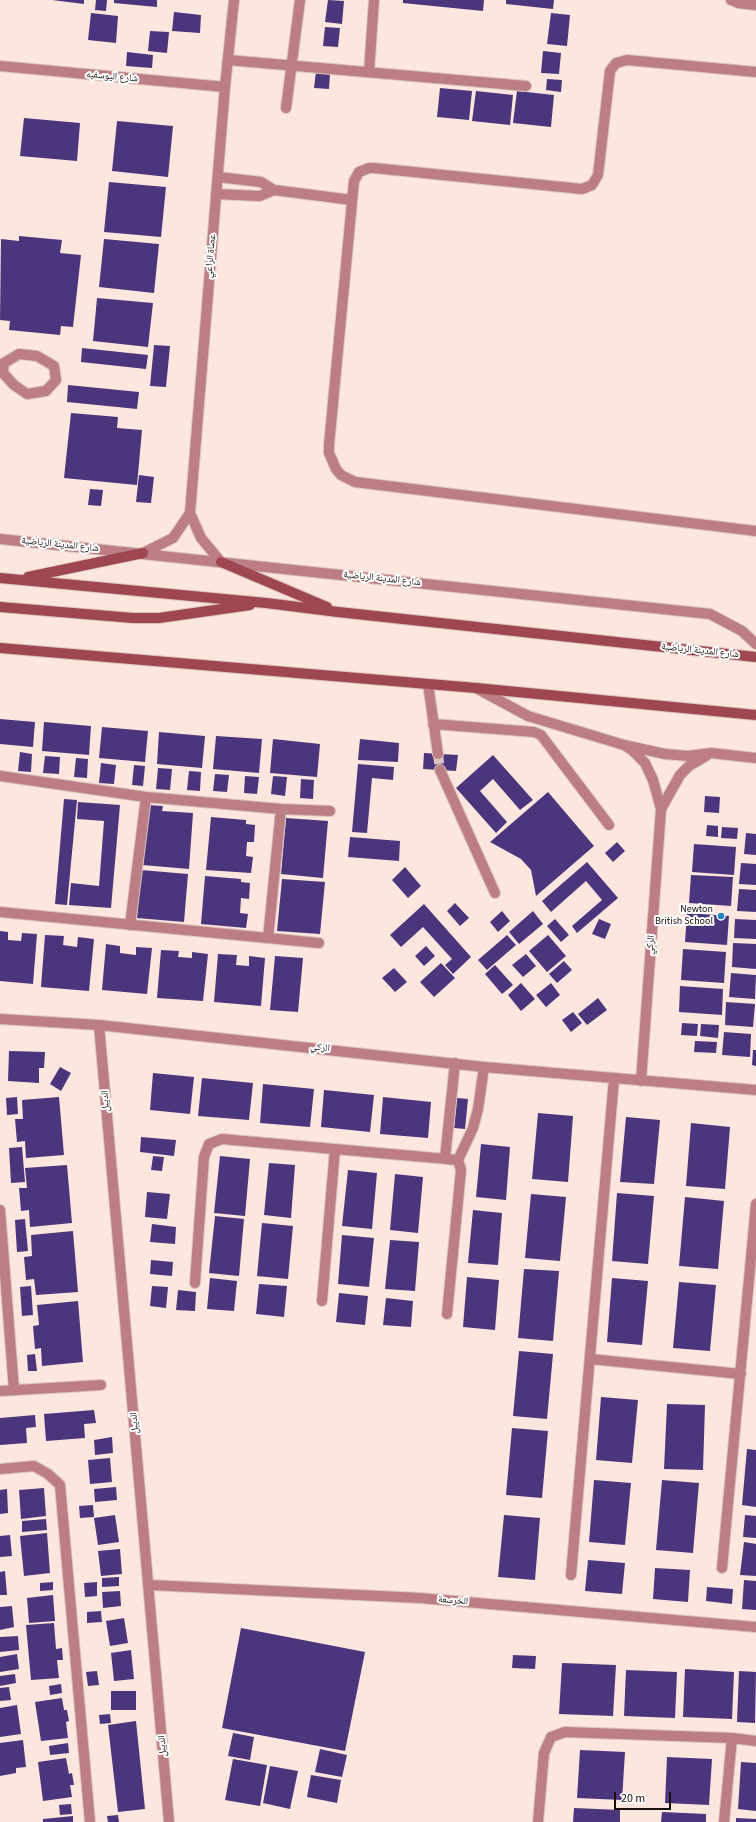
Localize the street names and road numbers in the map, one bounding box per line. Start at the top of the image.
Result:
street label: شارع اليوسفيه [85,69,139,85]
street label: عصاة الراعي [203,233,219,279]
street label: شارع المدينة الرياضية [21,535,99,555]
street label: شارع المدينة الرياضية [343,569,421,589]
street label: شارع المدينة الرياضية [661,641,739,661]
street label: الركي [644,935,658,955]
street label: الركي [310,1041,330,1055]
street label: الديبل [99,1090,113,1112]
street label: الديبل [128,1412,142,1434]
street label: الخرسعة [437,1594,469,1608]
street label: الديبل [156,1735,170,1757]

